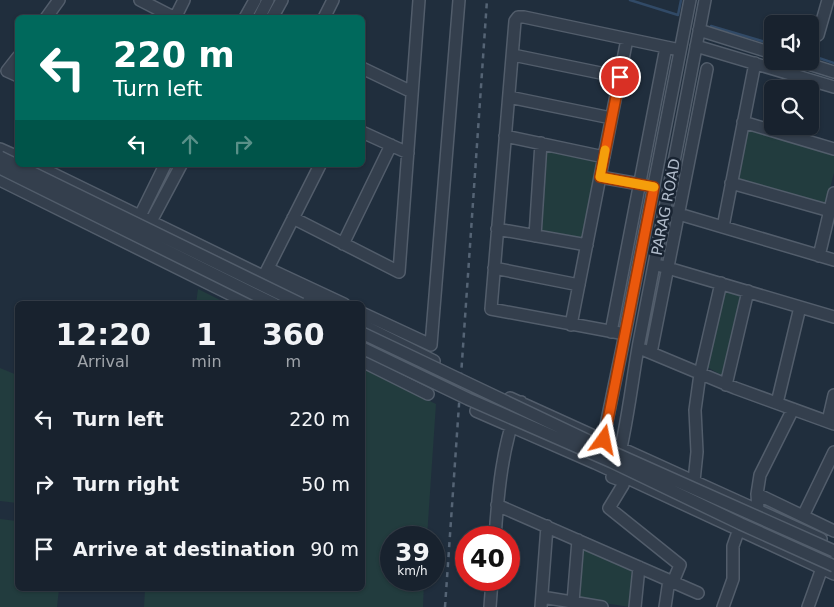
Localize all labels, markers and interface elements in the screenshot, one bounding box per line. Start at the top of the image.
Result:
map controls [764,15,819,135]
button: sound [764,15,819,70]
icon: left [30,35,95,100]
text: 220 m [113,35,235,75]
pin [599,56,641,98]
icon: arrive [606,63,634,91]
text: Turn left [113,76,202,101]
button: search [764,80,819,135]
icon: left [123,130,151,158]
icon: ahead [176,130,204,158]
icon: right [229,130,257,158]
street label: PARAG ROAD [648,157,684,257]
text: 12:20 [55,317,151,352]
text: 1 [196,317,217,352]
text: 360 [262,317,325,352]
text: Arrival [77,352,129,371]
text: min [191,352,222,371]
text: m [285,352,301,371]
icon: left [30,405,58,433]
text: Turn left [73,408,164,430]
text: 220 m [289,408,350,430]
position arrow [577,413,629,465]
icon: right [30,470,58,498]
text: Turn right [73,473,179,495]
text: 50 m [301,473,350,495]
speed limit sign: 40 [455,526,520,591]
icon: arrive [30,535,58,563]
text: Arrive at destination [73,538,295,560]
text: 90 m [310,538,359,560]
text: 39 [395,538,430,567]
text: km/h [397,564,428,578]

